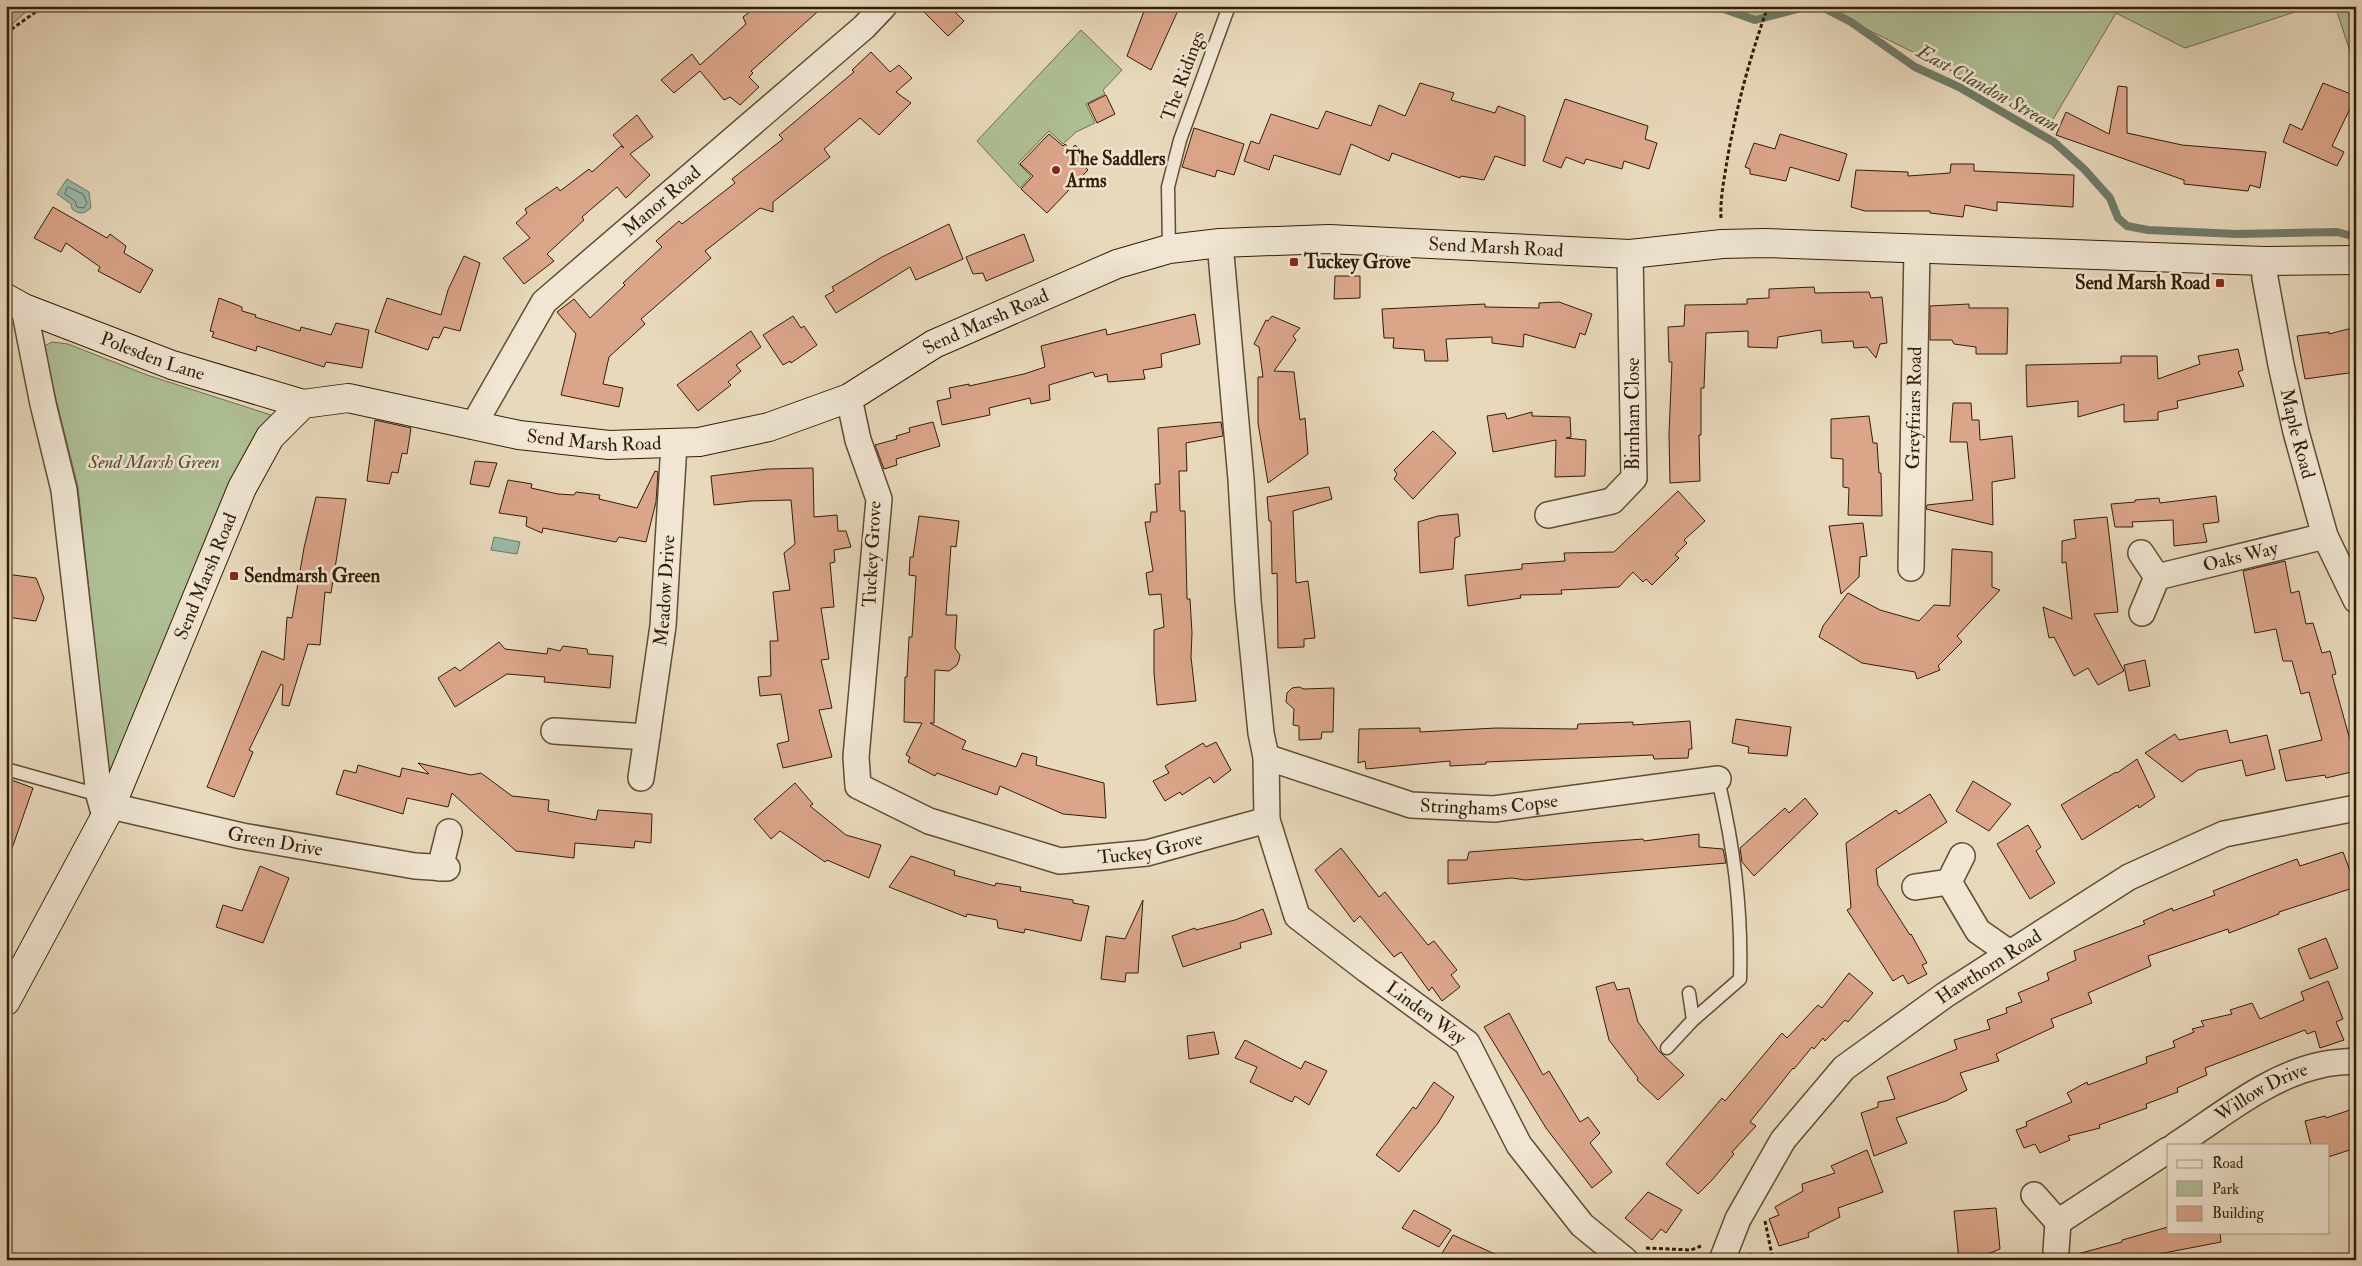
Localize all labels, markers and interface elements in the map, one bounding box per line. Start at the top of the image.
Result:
street label: The Ridings [1156,27,1210,125]
water label: East Clandon Stream [1911,38,2064,137]
place label: The Saddlers Arms [1065,147,1166,193]
street label: Manor Road [617,160,706,241]
marker: The Saddlers Arms [1050,164,1062,176]
street label: Send Marsh Road [1428,232,1565,263]
place label: Tuckey Grove [1303,250,1411,275]
marker: Tuckey Grove [1288,256,1300,268]
place label: Send Marsh Road [2075,271,2211,295]
marker: Send Marsh Road [2214,277,2226,289]
street label: Send Marsh Road [918,283,1053,360]
street label: Polesden Lane [97,327,208,386]
street label: Greyfriars Road [1901,346,1927,470]
street label: Birnham Close [1621,357,1645,471]
street label: Maple Road [2275,386,2321,482]
street label: Send Marsh Road [526,424,662,457]
park label: Send Marsh Green [87,450,220,474]
street label: Tuckey Grove [857,500,887,608]
street label: Send Marsh Road [169,509,243,643]
street label: Meadow Drive [648,534,680,648]
street label: Oaks Way [2201,536,2281,577]
place label: Sendmarsh Green [244,564,381,588]
marker: Sendmarsh Green [228,570,240,582]
street label: Stringhams Copse [1420,789,1559,821]
street label: Green Drive [225,821,325,862]
street label: Tuckey Grove [1097,826,1205,869]
street label: Hawthorn Road [1931,924,2047,1010]
street label: Linden Way [1381,976,1471,1051]
street label: Willow Drive [2210,1057,2311,1127]
legend [2167,1144,2330,1234]
text: Road [2212,1154,2244,1173]
text: Park [2212,1180,2239,1199]
text: Building [2212,1204,2264,1223]

